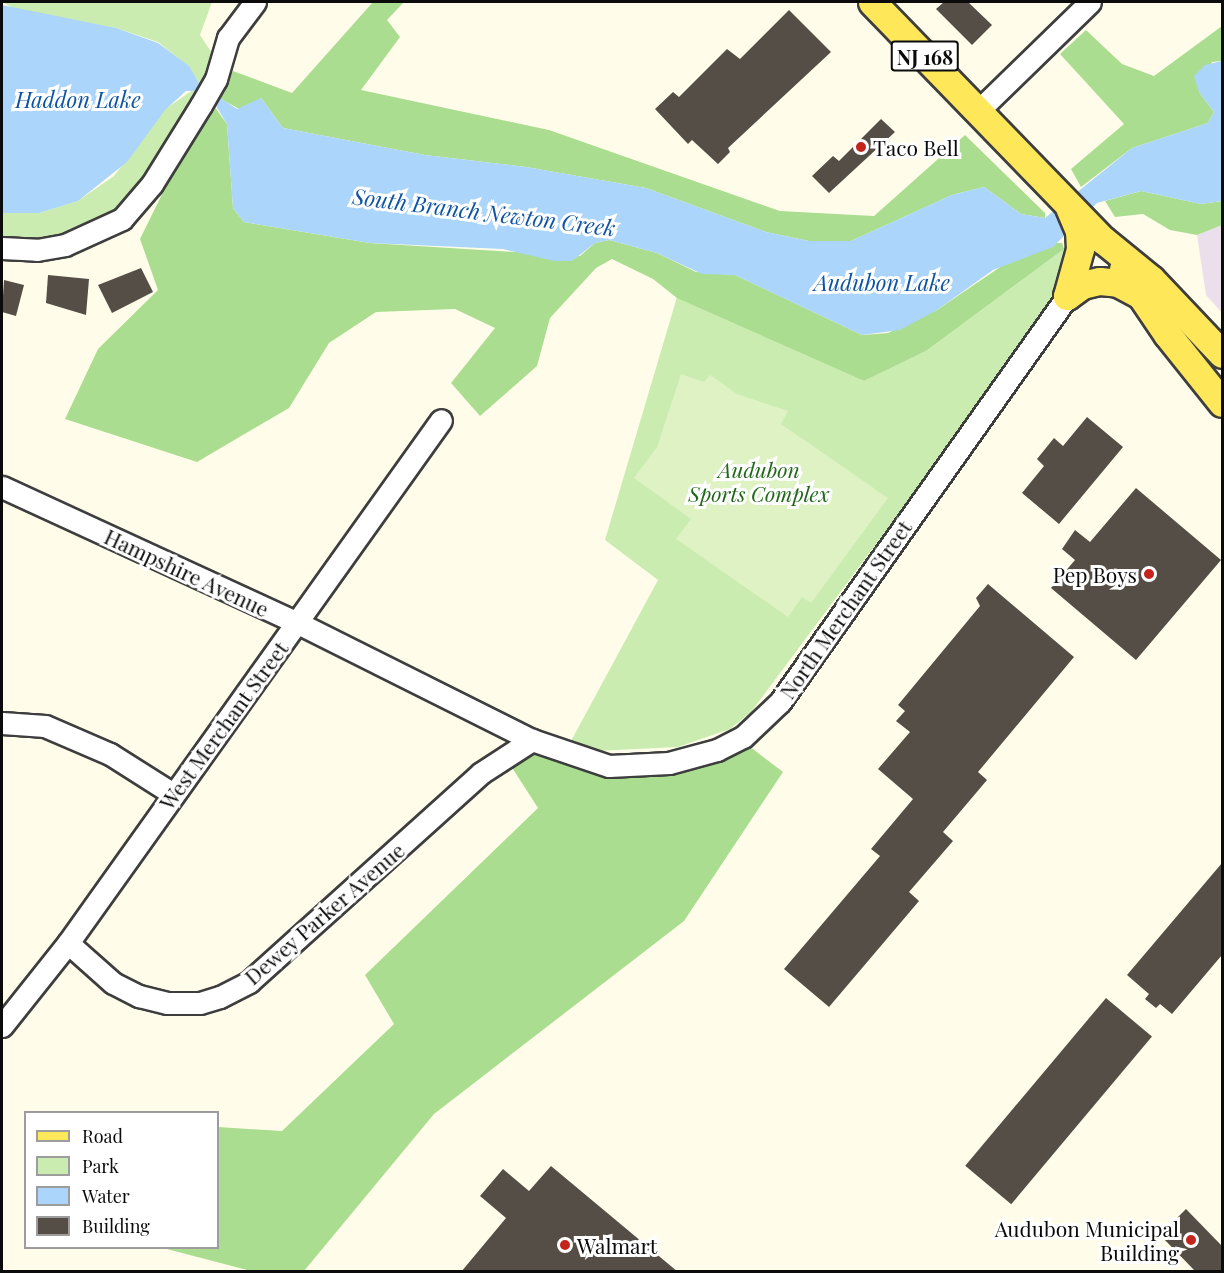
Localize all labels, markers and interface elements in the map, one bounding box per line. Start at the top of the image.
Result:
road number: NJ 168 [890,39,960,73]
water label: Haddon Lake [15,87,141,113]
place label: Taco Bell [873,134,959,160]
marker: Taco Bell [854,140,868,154]
water label: South Branch Newton Creek [351,183,617,241]
water label: Audubon Lake [814,270,950,296]
park label: Audubon Sports Complex [688,456,830,506]
street label: North Merchant Street [774,515,916,703]
street label: Hampshire Avenue [101,523,273,621]
place label: Pep Boys [1053,561,1137,587]
marker: Pep Boys [1142,567,1156,581]
street label: West Merchant Street [153,636,293,814]
street label: Dewey Parker Avenue [238,836,410,990]
legend [24,1111,219,1249]
text: Road [82,1124,123,1148]
text: Park [82,1154,119,1178]
text: Water [82,1184,130,1208]
text: Building [82,1214,150,1238]
place label: Audubon Municipal Building [995,1215,1179,1265]
place label: Walmart [577,1232,657,1258]
marker: Audubon Municipal Building [1184,1233,1198,1247]
marker: Walmart [558,1238,572,1252]

